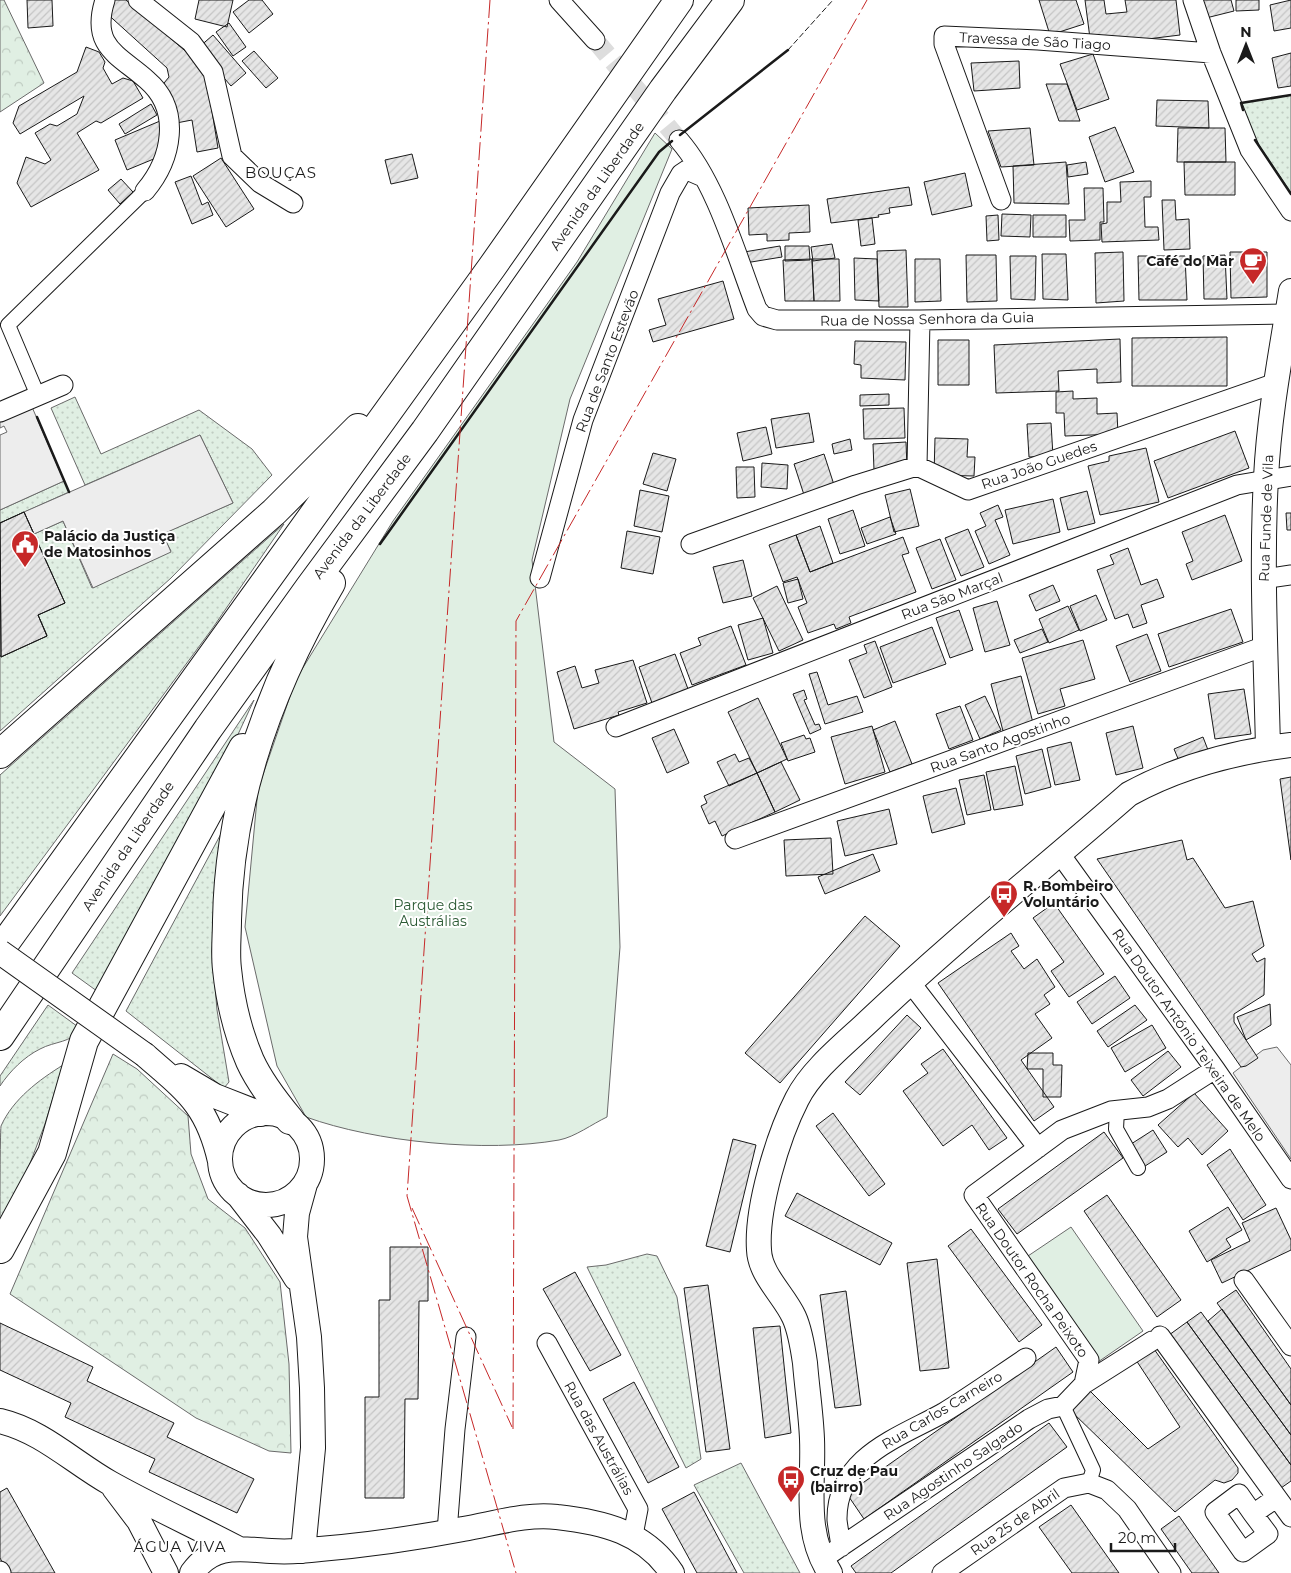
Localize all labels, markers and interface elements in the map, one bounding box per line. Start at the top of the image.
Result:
north arrow [1221,20,1271,70]
text: N [1240,23,1252,41]
street label: Travessa de São Tiago [959,28,1111,54]
street label: Avenida da Liberdade [546,118,648,254]
district label: BOUÇAS [245,163,317,182]
cafe icon: Café do Mar [1238,246,1268,285]
place label: Café do Mar [1146,252,1234,270]
street label: Rua de Santo Estevão [571,287,643,435]
street label: Rua de Nossa Senhora da Guia [820,308,1034,330]
street label: Rua João Guedes [979,437,1099,493]
street label: Avenida da Liberdade [309,450,415,582]
street label: Rua Funde de Vila [1255,454,1277,582]
place label: Palácio da Justiça de Matosinhos [44,527,175,561]
public building icon: Palácio da Justiça de Matosinhos [10,529,40,568]
street label: Rua São Marçal [898,568,1006,624]
street label: Rua Santo Agostinho [927,709,1073,777]
street label: Avenida da Liberdade [78,778,178,914]
place label: R. Bombeiro Voluntário [1022,877,1113,911]
bus stop icon: R. Bombeiro Voluntário [989,879,1019,918]
park label: Parque das Austrálias [393,896,473,930]
street label: Rua Doutor António Teixeira de Melo [1108,925,1270,1145]
street label: Rua Doutor Rocha Peixoto [972,1199,1093,1361]
street label: Rua Carlos Carneiro [878,1367,1006,1453]
street label: Rua das Austrálias [560,1378,638,1498]
street label: Rua Agostinho Salgado [880,1418,1026,1524]
place label: Cruz de Pau (bairro) [810,1462,898,1496]
bus stop icon: Cruz de Pau (bairro) [776,1464,806,1503]
street label: Rua 25 de Abril [967,1484,1063,1560]
scale bar [1111,1520,1175,1552]
text: 20 m [1118,1528,1156,1547]
district label: ÁGUA VIVA [134,1537,226,1556]

